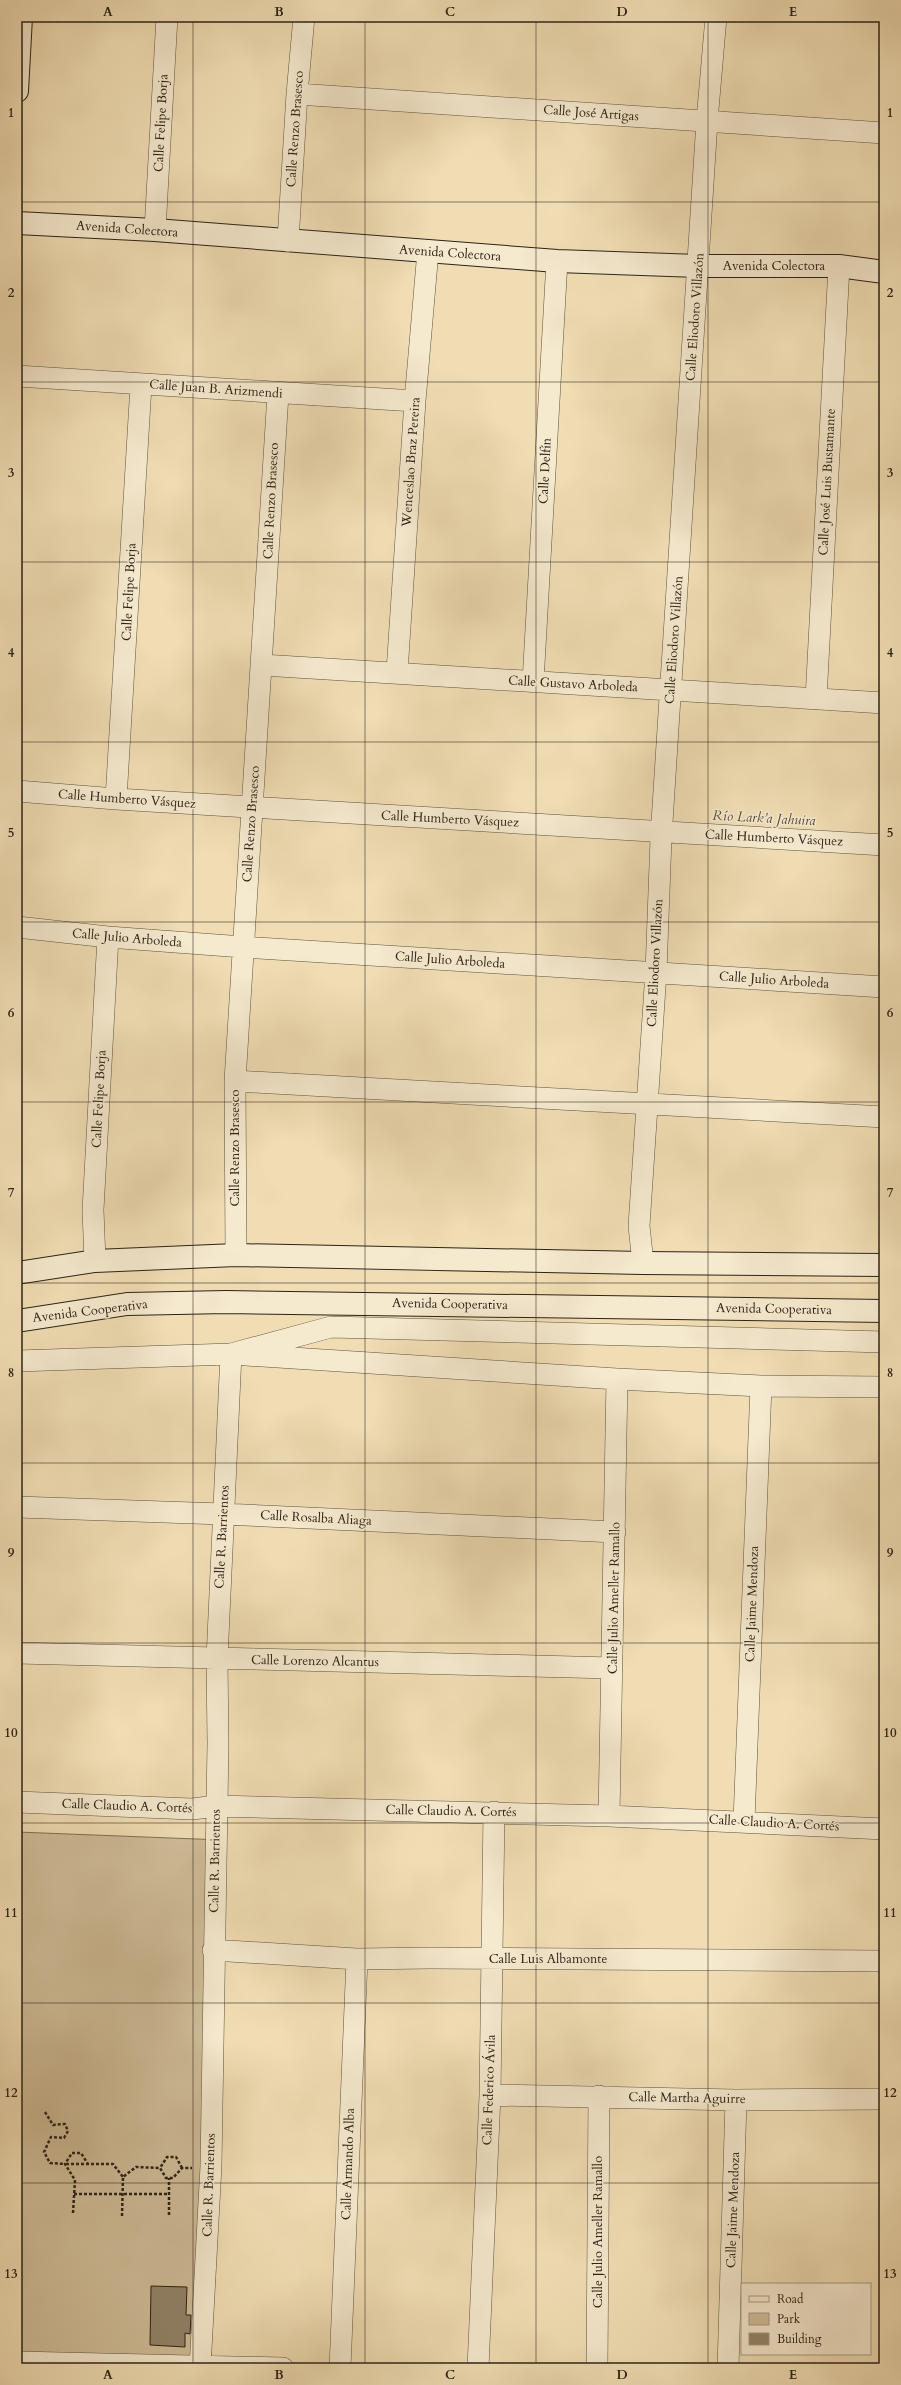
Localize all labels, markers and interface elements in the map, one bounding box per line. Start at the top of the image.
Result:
text: A [103,3,113,21]
text: B [274,3,284,21]
text: C [445,3,455,21]
text: D [616,3,628,21]
text: E [789,3,797,21]
street label: Calle Renzo Brasesco [282,70,308,188]
street label: Calle Felipe Borja [149,73,173,172]
street label: Calle José Artigas [543,101,639,125]
text: 1 [8,104,14,122]
text: 1 [887,104,893,122]
street label: Avenida Colectora [75,216,179,242]
street label: Avenida Colectora [398,240,502,266]
street label: Calle Eliodoro Villazón [682,252,709,382]
street label: Avenida Colectora [723,257,826,275]
text: 2 [8,284,15,302]
text: 2 [887,284,894,302]
street label: Calle Juan B. Arizmendi [149,375,284,403]
street label: Wenceslao Braz Pereira [397,396,425,528]
street label: Calle José Luis Bustamante [814,408,840,556]
street label: Calle Delfín [534,437,556,505]
street label: Calle Renzo Brasesco [259,442,283,560]
text: 3 [8,464,15,482]
text: 3 [887,464,894,482]
street label: Calle Felipe Borja [117,542,141,641]
street label: Calle Eliodoro Villazón [661,575,688,705]
text: 4 [8,644,15,662]
text: 4 [887,644,894,662]
street label: Calle Gustavo Arboleda [508,672,639,696]
street label: Calle Renzo Brasesco [238,765,264,883]
street label: Calle Humberto Vásquez [57,785,197,813]
street label: Calle Humberto Vásquez [381,806,520,832]
water label: Río Lark’a Jahuira [712,806,816,830]
text: 5 [8,824,14,842]
text: 5 [887,824,893,842]
street label: Calle Humberto Vásquez [705,825,844,851]
street label: Calle Eliodoro Villazón [643,898,667,1028]
street label: Calle Julio Arboleda [71,924,183,952]
street label: Calle Julio Arboleda [394,947,506,973]
street label: Calle Julio Arboleda [718,967,830,993]
text: 6 [8,1004,15,1022]
text: 6 [887,1004,894,1022]
street label: Calle Felipe Borja [87,1049,111,1148]
street label: Calle Renzo Brasesco [226,1090,244,1206]
text: 7 [8,1184,15,1202]
text: 7 [887,1184,894,1202]
street label: Avenida Cooperativa [392,1294,508,1314]
street label: Avenida Cooperativa [31,1295,149,1327]
street label: Avenida Cooperativa [716,1299,832,1319]
text: 8 [8,1364,14,1382]
text: 8 [887,1364,893,1382]
street label: Calle R. Barrientos [210,1485,234,1589]
street label: Calle Rosalba Aliaga [260,1506,373,1530]
street label: Calle Julio Ameller Ramallo [604,1522,624,1674]
text: 9 [8,1544,15,1562]
text: 9 [887,1544,894,1562]
street label: Calle Jaime Mendoza [741,1545,763,1663]
street label: Calle Lorenzo Alcantus [251,1651,379,1671]
text: 10 [4,1724,18,1742]
text: 10 [883,1724,897,1742]
street label: Calle Claudio A. Cortés [61,1795,193,1817]
street label: Calle Claudio A. Cortés [385,1801,517,1821]
street label: Calle R. Barrientos [205,1809,225,1913]
street label: Calle Claudio A. Cortés [708,1811,840,1835]
text: 11 [4,1904,18,1922]
text: 11 [883,1904,897,1922]
street label: Calle Luis Albamonte [489,1950,607,1968]
street label: Calle Federico Ávila [478,2034,500,2146]
text: 12 [4,2084,18,2102]
text: 12 [883,2084,897,2102]
street label: Calle Martha Aguirre [628,2088,746,2108]
street label: Calle Armando Alba [337,2107,359,2220]
street label: Calle R. Barrientos [198,2133,220,2237]
street label: Calle Jaime Mendoza [722,2151,744,2269]
street label: Calle Julio Ameller Ramallo [589,2156,607,2308]
text: 13 [4,2265,18,2283]
text: 13 [883,2265,897,2283]
legend [741,2283,871,2355]
text: Road [777,2291,804,2307]
text: Park [777,2311,801,2327]
text: Building [777,2331,822,2347]
text: A [103,2366,113,2384]
text: B [274,2366,284,2384]
text: C [445,2366,455,2384]
text: D [616,2366,628,2384]
text: E [789,2366,797,2384]

